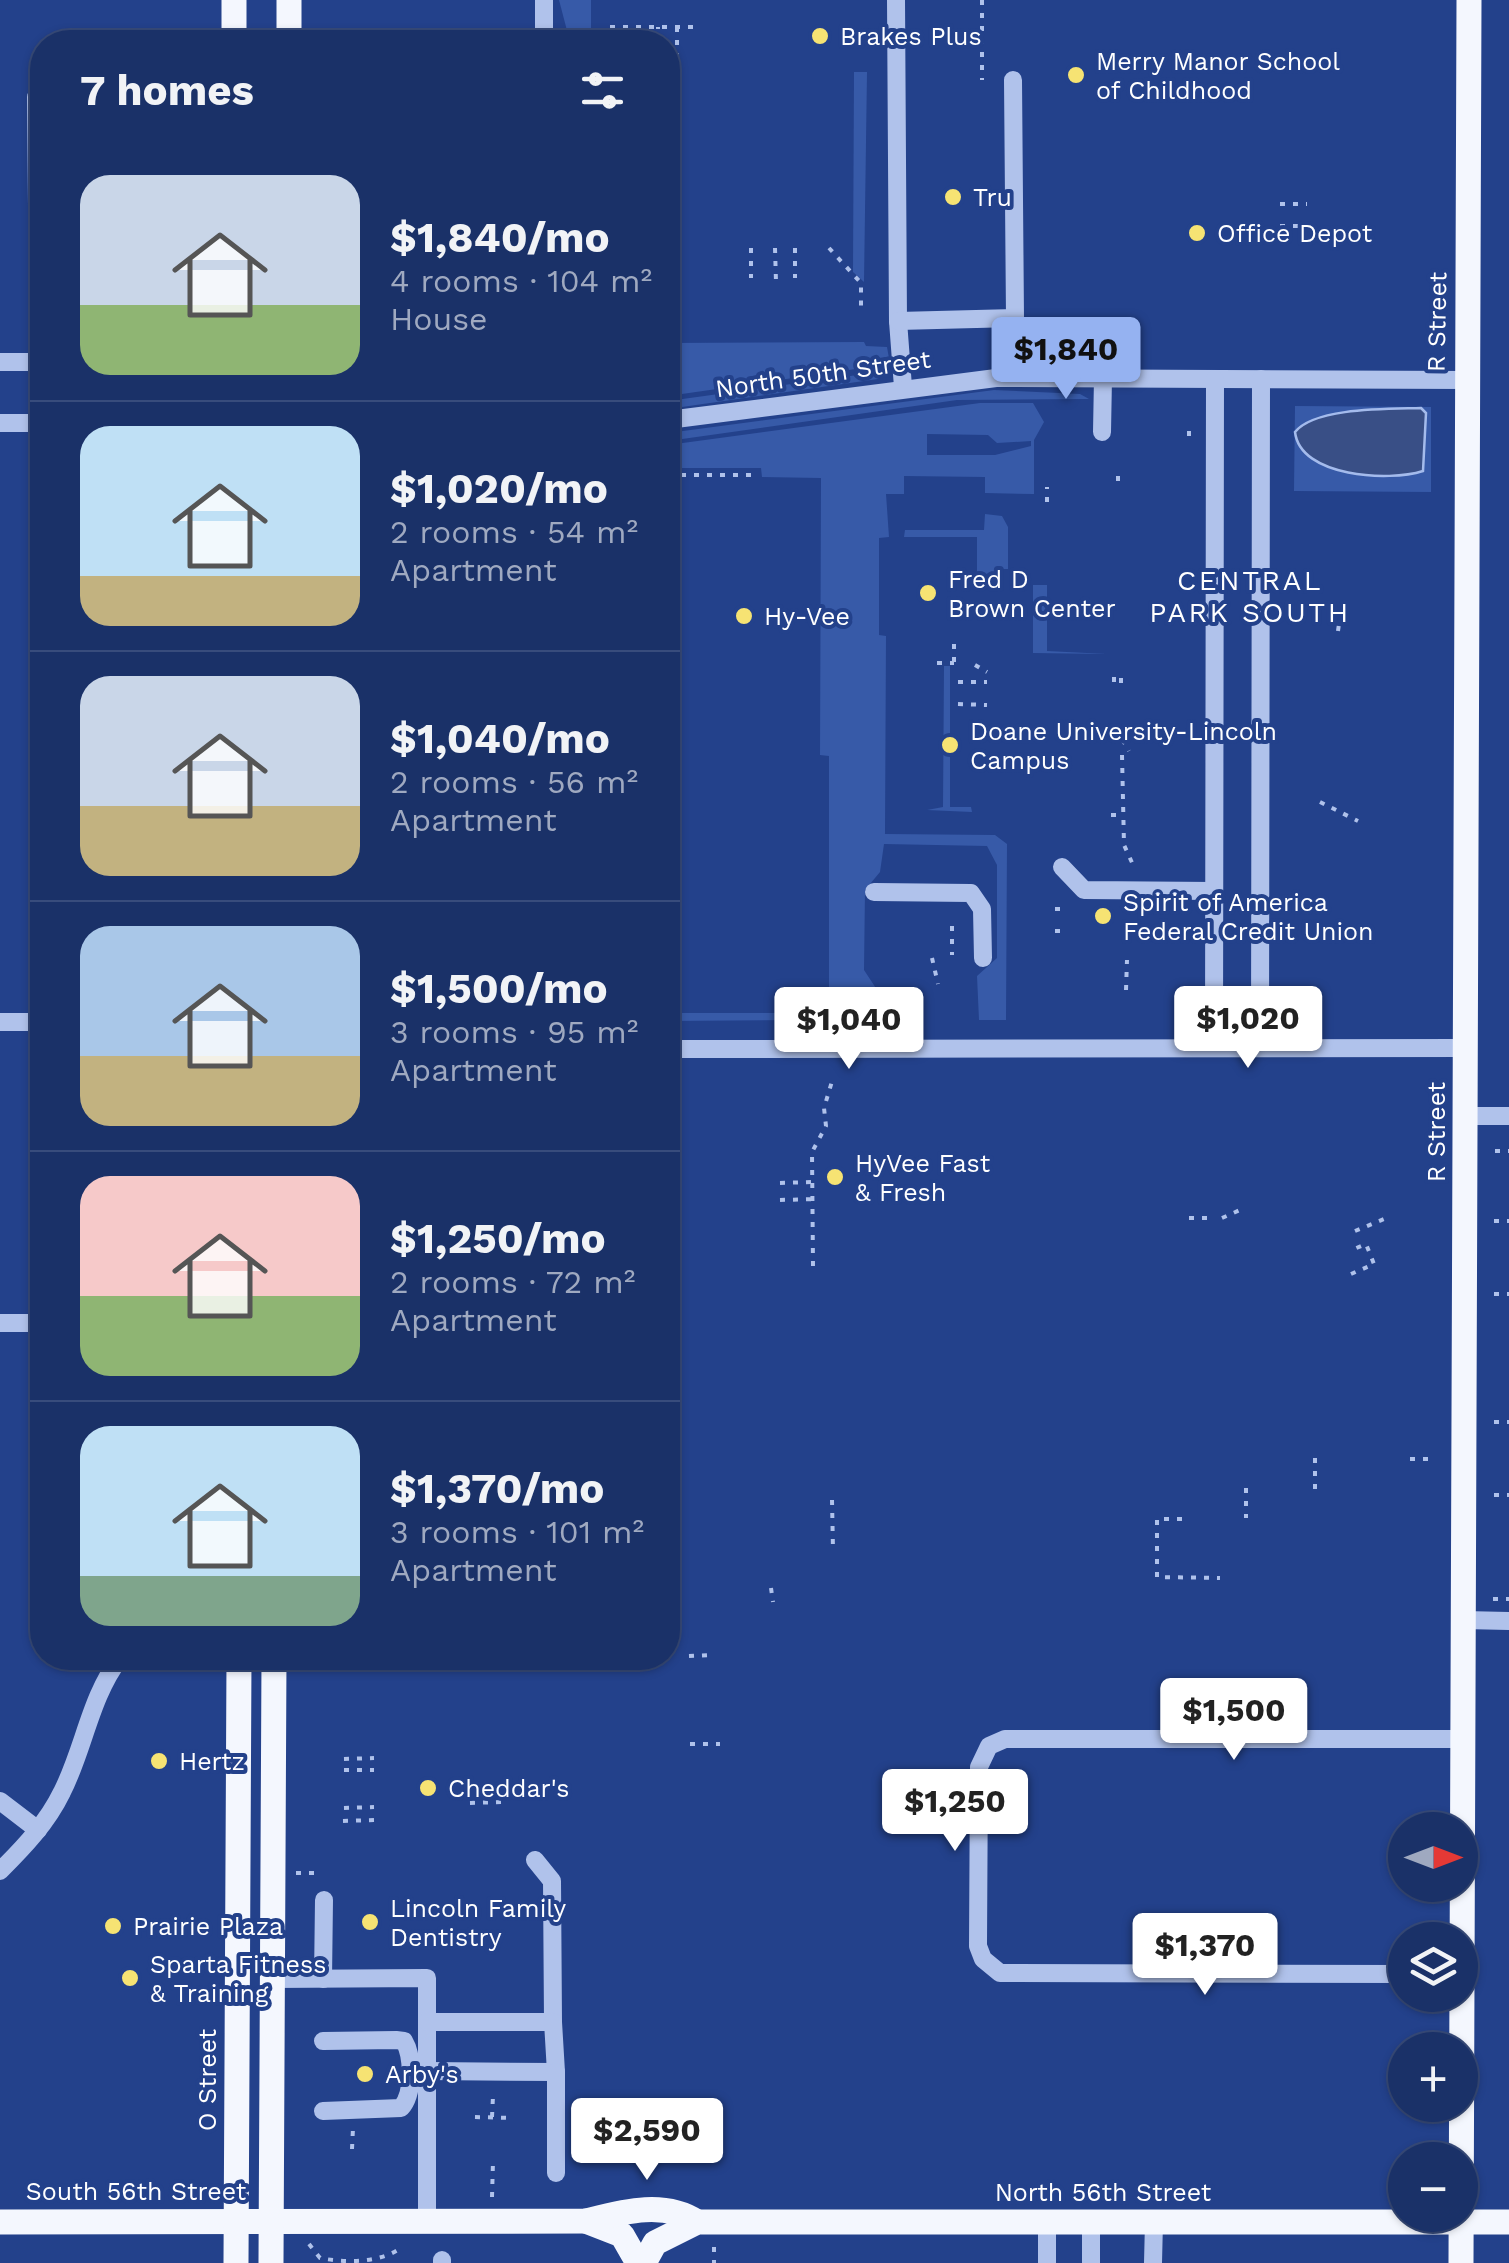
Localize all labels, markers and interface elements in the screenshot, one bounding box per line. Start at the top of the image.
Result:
place label: Brakes Plus [840,22,982,51]
marker: Brakes Plus [809,25,831,47]
place label: Merry Manor School of Childhood [1096,47,1340,105]
icon: filters [575,63,630,118]
marker: Merry Manor School of Childhood [1065,64,1087,86]
text: 7 homes [80,66,254,115]
place label: Tru [973,183,1012,212]
marker: Tru [942,186,964,208]
text: $1,840/mo [390,213,610,262]
icon: home [160,215,280,335]
place label: Office Depot [1217,219,1373,248]
marker: Office Depot [1186,222,1208,244]
text: 4 rooms · 104 m² [390,262,652,300]
street label: R Street [1422,271,1452,372]
text: House [390,300,488,338]
pin: $1,840 [985,317,1147,402]
text: $1,840 [1014,330,1118,368]
street label: North 50th Street [714,344,933,403]
text: $1,020/mo [390,464,608,513]
icon: home [160,466,280,586]
text: 2 rooms · 54 m² [390,513,638,551]
text: Apartment [390,551,557,589]
district label: CENTRAL PARK SOUTH [1149,564,1351,629]
place label: Fred D Brown Center [948,565,1116,623]
marker: Fred D Brown Center [917,582,939,604]
place label: Hy-Vee [764,602,850,631]
marker: Hy-Vee [733,605,755,627]
text: $1,040/mo [390,714,610,763]
icon: home [160,716,280,836]
place label: Doane University-Lincoln Campus [970,717,1277,775]
marker: Doane University-Lincoln Campus [939,734,961,756]
text: 2 rooms · 56 m² [390,763,638,801]
text: Apartment [390,801,557,839]
place label: Spirit of America Federal Credit Union [1123,888,1374,946]
marker: Spirit of America Federal Credit Union [1092,905,1114,927]
text: $1,500/mo [390,964,608,1013]
icon: home [160,966,280,1086]
pin: $1,020 [1167,986,1329,1071]
pin: $1,040 [768,987,930,1072]
text: $1,020 [1196,999,1300,1037]
text: $1,040 [796,1000,902,1038]
text: 3 rooms · 95 m² [390,1013,638,1051]
text: Apartment [390,1051,557,1089]
street label: R Street [1422,1081,1451,1182]
place label: HyVee Fast & Fresh [855,1149,991,1207]
marker: HyVee Fast & Fresh [824,1166,846,1188]
text: $1,250/mo [390,1214,606,1263]
icon: home [160,1216,280,1336]
text: 2 rooms · 72 m² [390,1263,635,1301]
text: Apartment [390,1301,557,1339]
text: $1,370/mo [390,1464,604,1513]
icon: home [160,1466,280,1586]
text: 3 rooms · 101 m² [390,1513,644,1551]
text: Apartment [390,1551,557,1589]
pin: $1,500 [1153,1678,1315,1763]
text: $1,500 [1182,1691,1286,1729]
place label: Hertz [179,1747,245,1776]
marker: Hertz [148,1750,170,1772]
pin: $1,250 [874,1769,1036,1854]
place label: Cheddar's [448,1774,569,1803]
marker: Cheddar's [417,1777,439,1799]
text: $1,250 [904,1782,1006,1820]
north arrow [1388,1812,1478,1902]
map controls [1388,1812,1478,2232]
place label: Lincoln Family Dentistry [390,1894,566,1952]
marker: Lincoln Family Dentistry [359,1911,381,1933]
place label: Prairie Plaza [133,1912,283,1941]
pin: $1,370 [1124,1913,1286,1998]
marker: Prairie Plaza [102,1915,124,1937]
button: layers [1388,1922,1478,2012]
text: $1,370 [1155,1926,1255,1964]
place label: Sparta Fitness & Training [150,1950,326,2008]
marker: Sparta Fitness & Training [119,1967,141,1989]
street label: O Street [193,2028,222,2131]
button: + [1388,2032,1478,2122]
place label: Arby's [385,2060,459,2089]
marker: Arby's [354,2063,376,2085]
pin: $2,590 [566,2098,728,2183]
text: $2,590 [593,2111,701,2149]
button: − [1388,2142,1478,2232]
street label: South 56th Street [26,2177,247,2206]
street label: North 56th Street [995,2178,1212,2207]

